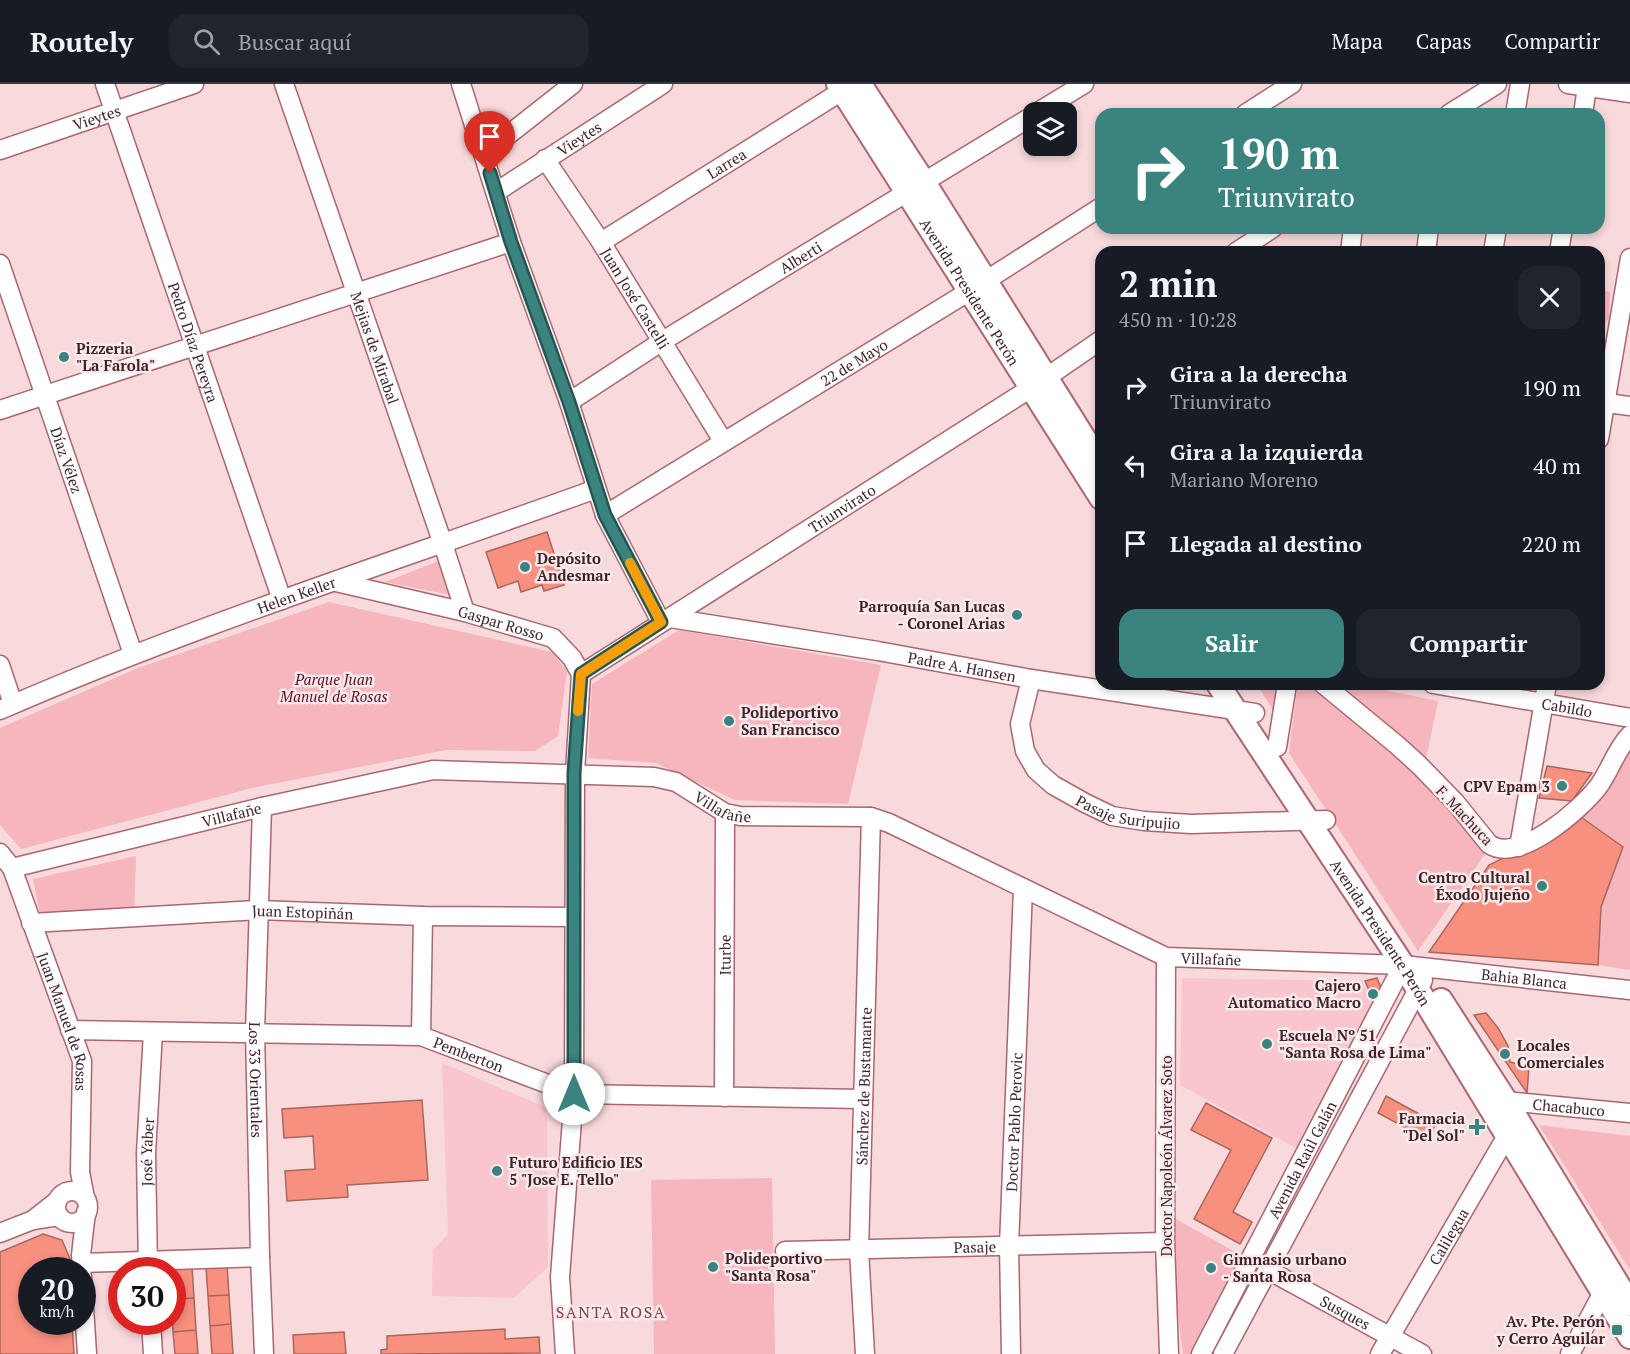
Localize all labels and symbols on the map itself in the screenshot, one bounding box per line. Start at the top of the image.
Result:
street label: Vieytes [70,100,123,135]
pin [464,111,515,173]
street label: Vieytes [553,116,605,160]
street label: Larrea [703,143,750,183]
street label: Avenida Presidente Perón [916,214,1024,369]
street label: Alberti [775,237,825,278]
street label: Juan José Castelli [597,244,674,353]
street label: Pedro Díaz Pereyra [164,279,224,405]
street label: Mejias de Mirabal [346,289,404,407]
street label: 22 de Mayo [816,334,891,390]
place label: Pizzeria "La Farola" [76,338,155,375]
marker: Pizzeria "La Farola" [57,350,71,364]
street label: Díaz Vélez [46,424,87,496]
street label: Triunvirato [804,479,879,537]
place label: Depósito Andesmar [537,548,611,585]
marker: Depósito Andesmar [518,560,532,574]
street label: Helen Keller [254,571,338,618]
place label: Parroquía San Lucas - Coronel Arias [859,596,1005,633]
street label: Gaspar Rosso [456,601,546,645]
marker: Parroquía San Lucas - Coronel Arias [1010,608,1024,622]
street label: Padre A. Hansen [906,647,1018,686]
park label: Parque Juan Manuel de Rosas [279,669,388,706]
street label: Cabildo [1540,693,1594,721]
place label: Polideportivo San Francisco [741,702,840,739]
marker: Polideportivo San Francisco [722,714,736,728]
place label: CPV Epam 3 [1463,776,1550,796]
marker: CPV Epam 3 [1555,779,1569,793]
street label: F. Machuca [1432,781,1498,850]
street label: Villafañe [691,786,751,827]
street label: Pasaje Suripujio [1072,790,1181,833]
street label: Villafañe [200,798,263,831]
street label: Avenida Presidente Perón [1326,855,1436,1010]
place label: Centro Cultural Éxodo Jujeño [1418,867,1530,904]
marker: Centro Cultural Éxodo Jujeño [1535,879,1549,893]
street label: Juan Estopiñán [251,900,354,923]
street label: Iturbe [714,934,735,976]
street label: Villafañe [1180,948,1242,970]
street label: Juan Manuel de Rosas [33,949,92,1091]
street label: Bahia Blanca [1480,964,1569,993]
place label: Cajero Automatico Macro [1228,975,1361,1012]
marker: Cajero Automatico Macro [1366,987,1380,1001]
street label: Sánchez de Bustamante [851,1007,876,1166]
street label: Los 33 Orientales [245,1022,267,1138]
place label: Escuela Nº 51 "Santa Rosa de Lima" [1279,1025,1431,1062]
street label: Pemberton [431,1032,507,1076]
place label: Locales Comerciales [1517,1035,1604,1072]
marker: Escuela Nº 51 "Santa Rosa de Lima" [1260,1037,1274,1051]
marker: Locales Comerciales [1498,1047,1512,1061]
street label: Doctor Pablo Perovic [1001,1052,1027,1192]
street label: Doctor Napoleón Álvarez Soto [1156,1055,1176,1257]
position arrow [542,1062,606,1126]
street label: Chacabuco [1532,1094,1606,1121]
street label: Avenida Raúl Galán [1263,1097,1341,1222]
place label: Farmacia "Del Sol" [1399,1108,1466,1145]
street label: José Yaber [136,1117,158,1187]
marker: Farmacia "Del Sol" [1470,1120,1484,1134]
place label: Futuro Edificio IES 5 "Jose E. Tello" [509,1152,643,1189]
marker: Futuro Edificio IES 5 "Jose E. Tello" [490,1164,504,1178]
street label: Calilegua [1424,1204,1473,1268]
street label: Pasaje [953,1236,996,1257]
place label: Polideportivo "Santa Rosa" [725,1248,822,1285]
place label: Gimnasio urbano - Santa Rosa [1223,1249,1347,1286]
speed limit sign: 30 [108,1257,186,1335]
marker: Polideportivo "Santa Rosa" [706,1260,720,1274]
marker: Gimnasio urbano - Santa Rosa [1204,1261,1218,1275]
street label: Susques [1317,1290,1374,1334]
district label: SANTA ROSA [556,1301,666,1323]
place label: Av. Pte. Perón y Cerro Aguilar [1496,1311,1606,1348]
marker: Av. Pte. Perón y Cerro Aguilar [1610,1323,1624,1337]

